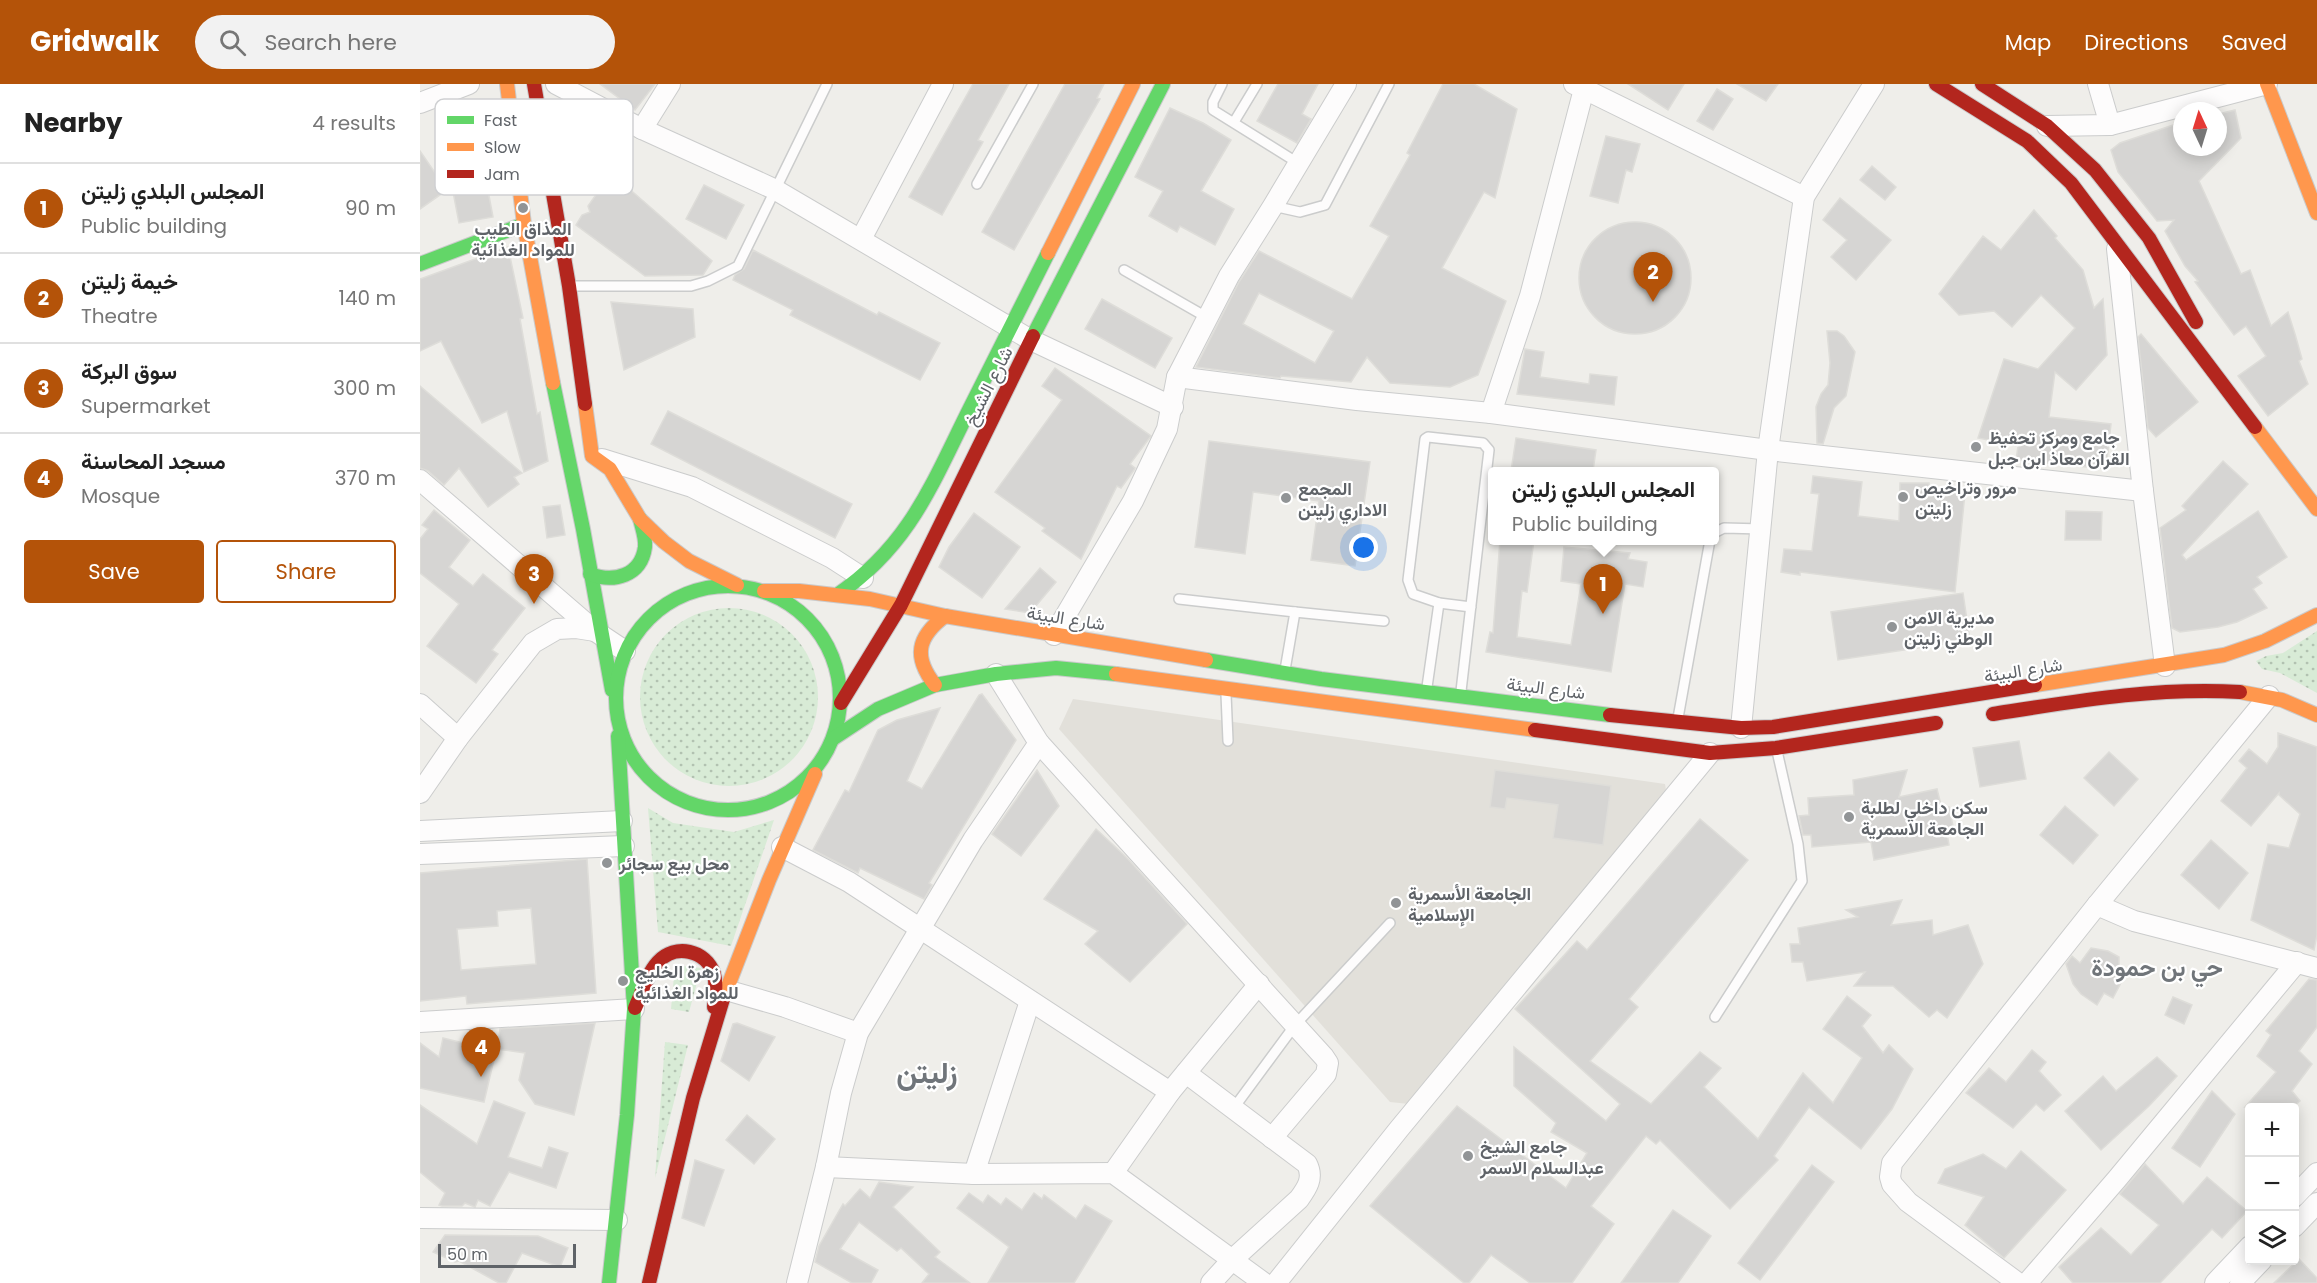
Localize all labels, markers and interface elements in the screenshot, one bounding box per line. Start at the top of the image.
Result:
search box [195,15,615,69]
text: Gridwalk [30,22,159,61]
icon: search [216,26,249,59]
text: Search here [264,27,397,58]
text: Map [2005,28,2051,57]
text: Directions [2084,28,2188,57]
text: Saved [2221,28,2287,57]
legend [435,99,633,195]
north arrow [2173,102,2227,156]
text: Nearby [24,105,122,141]
text: 4 results [312,109,396,137]
text: Fast [484,109,517,132]
text: Slow [484,136,521,159]
text: Jam [484,163,520,186]
text: المجلس البلدي زليتن [81,176,264,207]
text: 1 [40,194,47,222]
text: 90 m [345,194,396,222]
marker: المذاق الطيب للمواد الغذائية [516,201,530,215]
text: Public building [81,212,227,240]
place label: المذاق الطيب للمواد الغذائية [471,216,575,262]
pin: 2 [1634,252,1672,302]
text: خيمة زليتن [81,266,178,297]
text: 2 [38,284,49,312]
text: 140 m [339,284,396,312]
text: Theatre [81,302,158,330]
street label: شارع الشيخ [957,342,1019,430]
text: سوق البركة [81,356,177,387]
text: 3 [37,374,50,402]
text: 300 m [333,374,396,402]
text: Supermarket [81,392,210,420]
place label: جامع ومركز تحفيظ القرآن معاذ ابن جبل [1988,425,2130,471]
marker: جامع ومركز تحفيظ القرآن معاذ ابن جبل [1969,440,1983,454]
text: مسجد المحاسنة [81,446,226,477]
text: 4 [37,464,50,492]
text: 370 m [335,464,396,492]
popup [1488,467,1719,545]
text: المجلس البلدي زليتن [1512,474,1695,505]
place label: مرور وتراخيص زليتن [1915,475,2017,521]
place label: المجمع الاداري زليتن [1298,476,1387,525]
text: Mosque [81,482,160,510]
marker: مرور وتراخيص زليتن [1896,490,1910,504]
marker: المجمع الاداري زليتن [1279,491,1293,505]
text: Public building [1512,510,1658,538]
your location [1349,533,1378,562]
button: Save [24,540,204,603]
button: Share [216,540,396,603]
pin: 3 [514,554,554,604]
pin: 1 [1584,564,1622,614]
street label: شارع البيئة [1025,599,1107,637]
place label: مديرية الامن الوطني زليتن [1904,605,1995,654]
marker: مديرية الامن الوطني زليتن [1885,620,1899,634]
street label: شارع البيئة [1982,651,2064,689]
street label: شارع البيئة [1505,671,1587,705]
place label: سكن داخلي لطلبة الجامعة اﻻسمرية [1861,795,1988,841]
marker: سكن داخلي لطلبة الجامعة اﻻسمرية [1842,810,1856,824]
place label: محل بيع سجائر [618,851,730,876]
marker: محل بيع سجائر [600,856,614,870]
place label: الجامعة الأسمرية الإسلامية [1408,881,1531,927]
marker: الجامعة الأسمرية الإسلامية [1389,896,1403,910]
district label: حي بن حمودة [2091,951,2223,988]
place label: زهرة الخليج للمواد الغذائية [635,959,739,1005]
marker: زهرة الخليج للمواد الغذائية [616,974,630,988]
pin: 4 [462,1028,500,1077]
district label: زليتن [896,1051,958,1094]
map controls [2245,1103,2299,1265]
button: + [2245,1103,2299,1157]
place label: جامع الشيخ عبدالسلام الاسمر [1479,1134,1604,1180]
marker: جامع الشيخ عبدالسلام الاسمر [1461,1149,1475,1163]
button: − [2245,1157,2299,1211]
button: layers [2245,1211,2299,1265]
scale bar [438,1241,576,1268]
text: 50 m [447,1243,488,1266]

